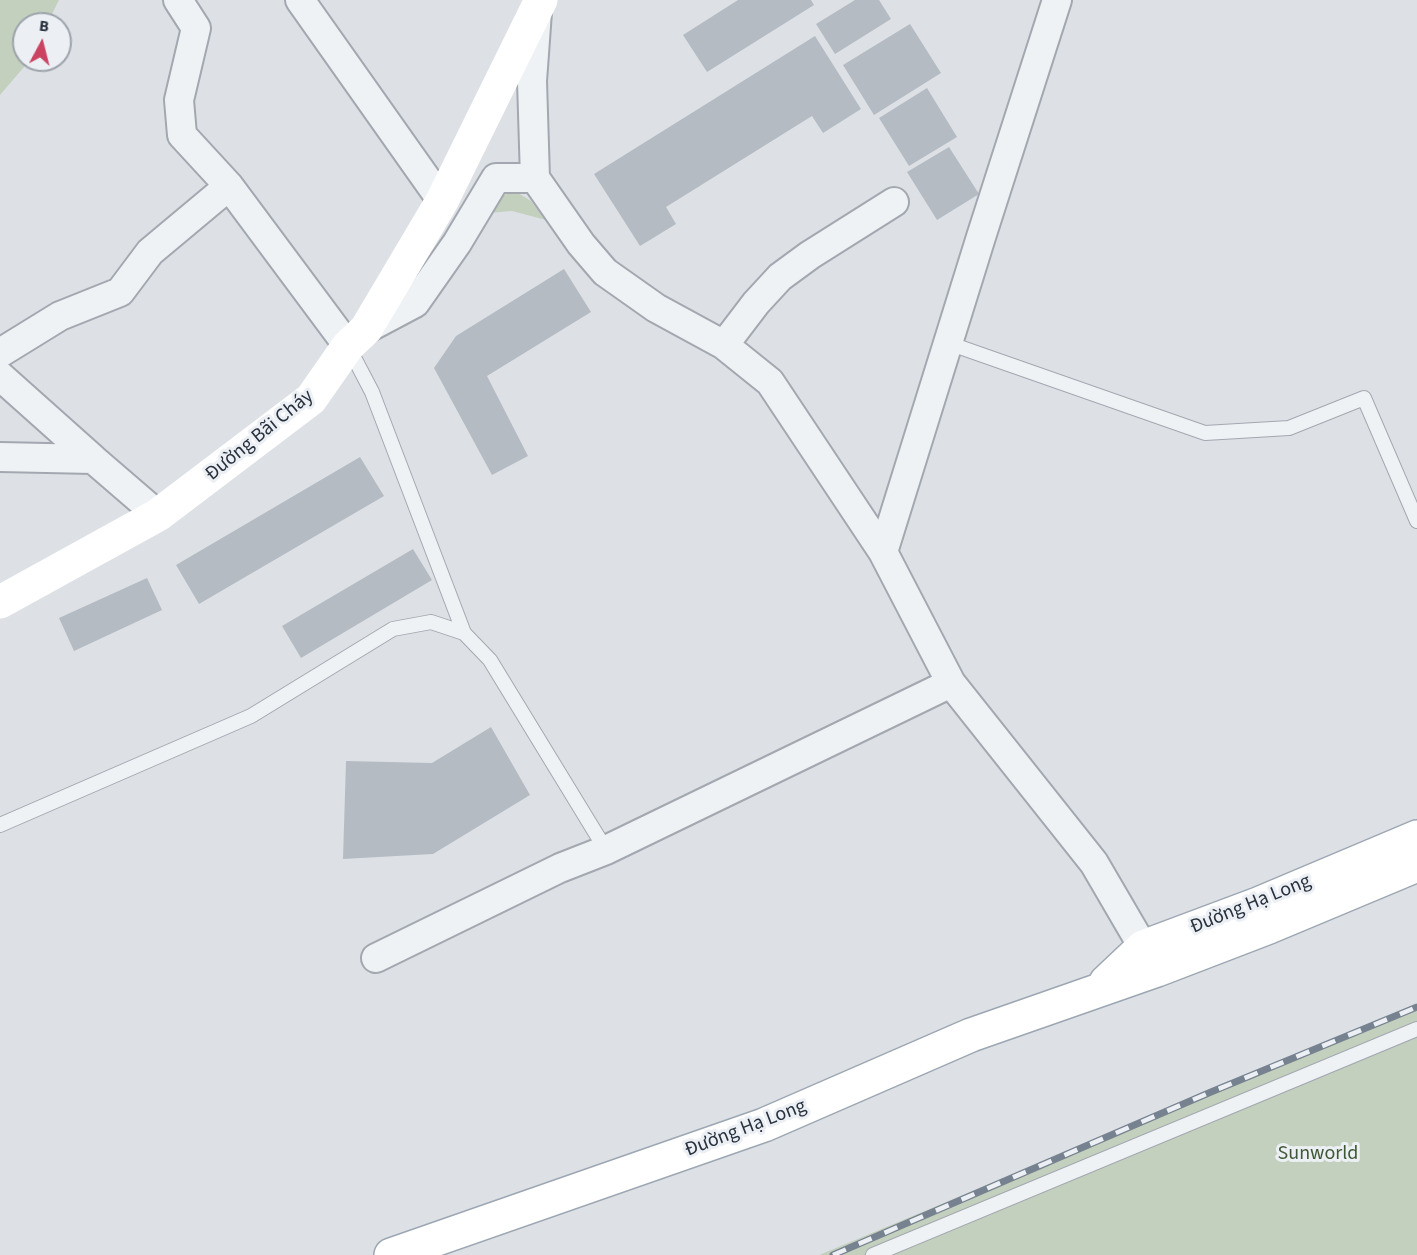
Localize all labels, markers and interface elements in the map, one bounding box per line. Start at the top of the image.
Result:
north arrow [12,12,72,72]
text: B [38,15,50,38]
street label: Đường Bãi Cháy [201,385,319,487]
street label: Đường Hạ Long [1187,870,1315,940]
street label: Đường Hạ Long [682,1095,810,1163]
park label: Sunworld [1278,1143,1358,1167]

